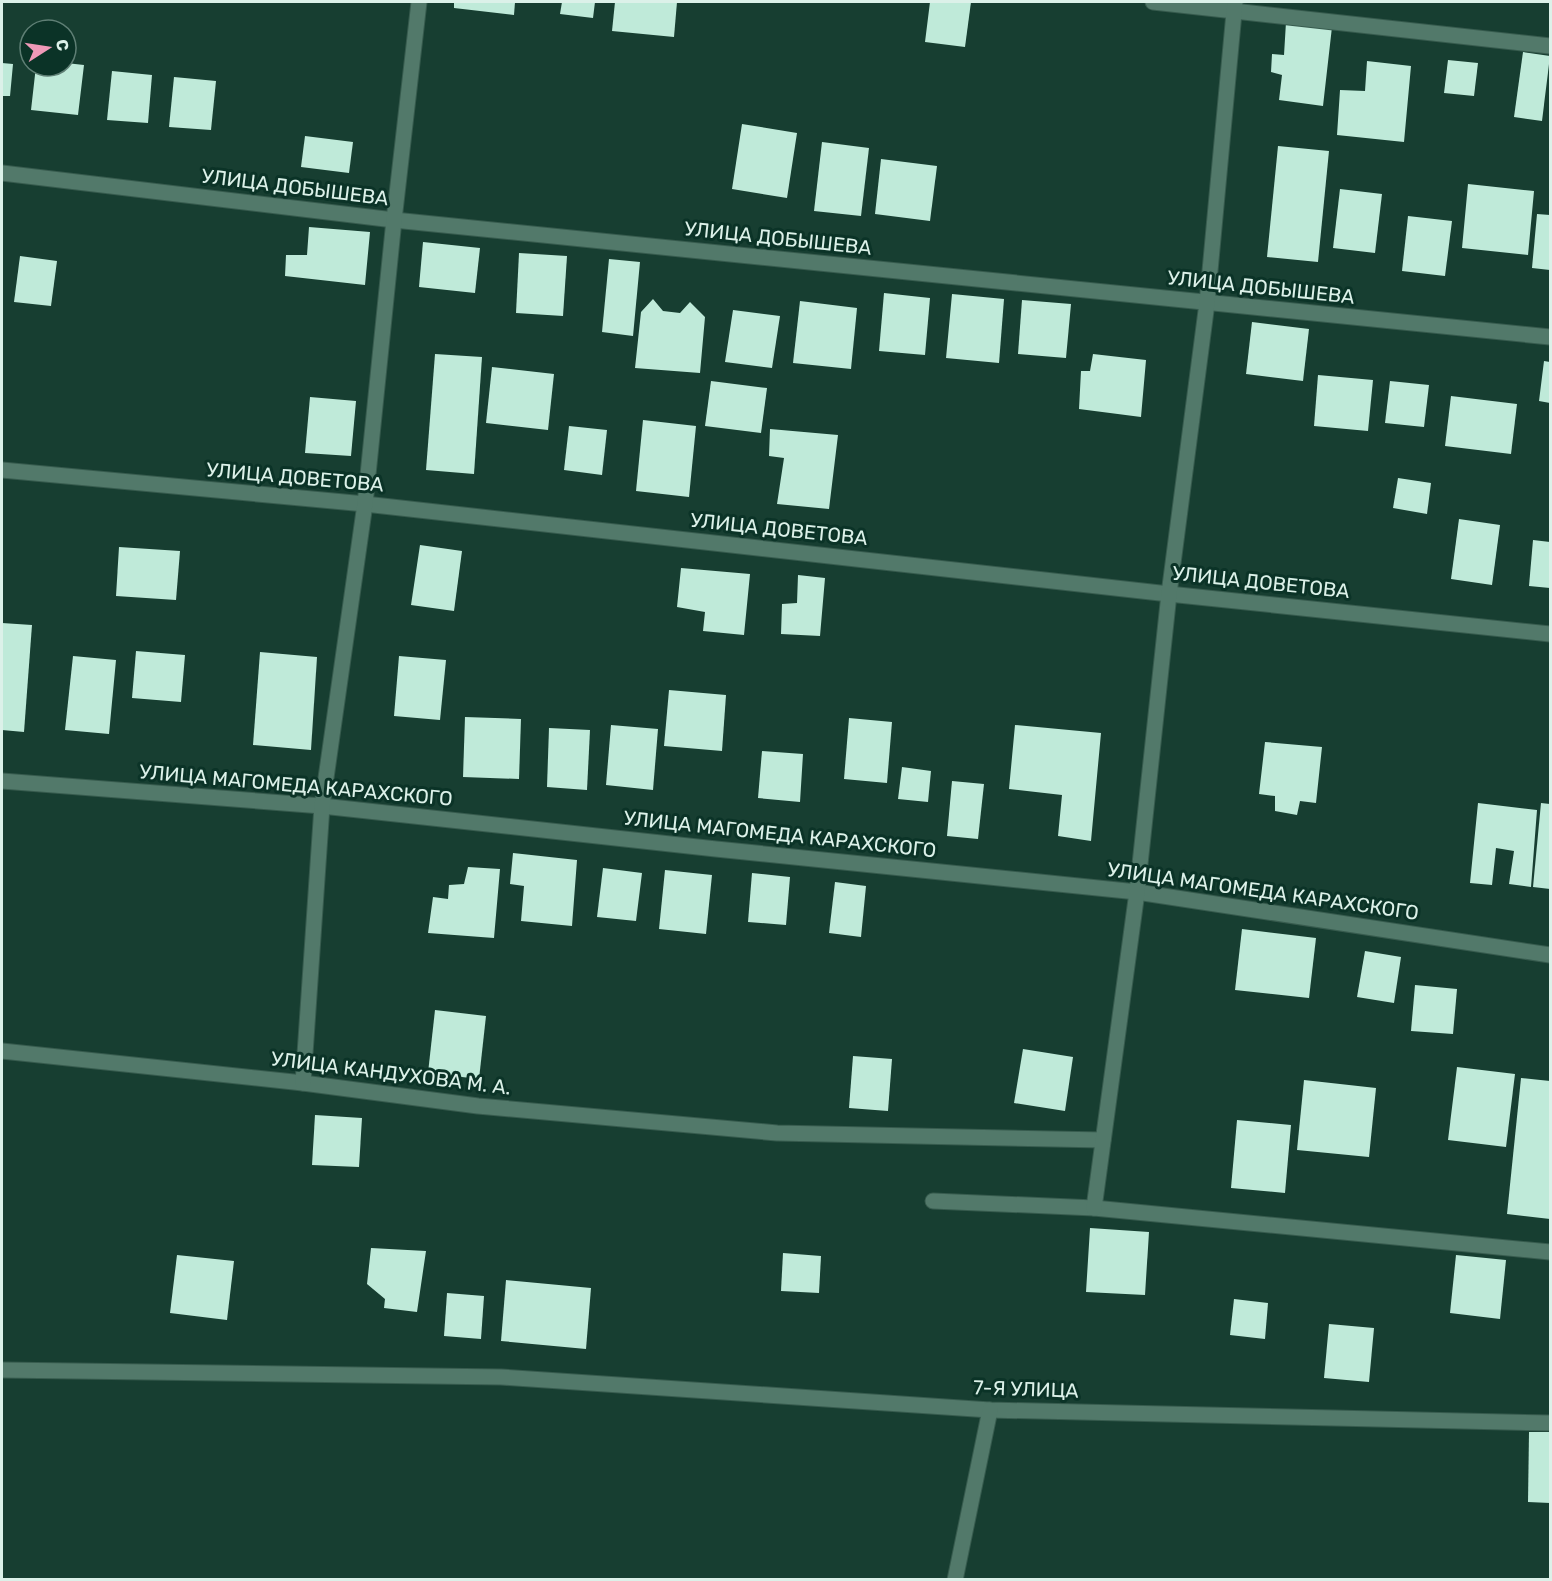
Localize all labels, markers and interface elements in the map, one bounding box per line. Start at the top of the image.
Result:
north arrow [18,18,78,78]
text: С [52,38,73,52]
street label: УЛИЦА ДОБЫШЕВА [200,164,390,210]
street label: УЛИЦА ДОБЫШЕВА [683,216,873,260]
street label: УЛИЦА ДОБЫШЕВА [1166,265,1356,309]
street label: УЛИЦА ДОВЕТОВА [205,457,385,497]
street label: УЛИЦА ДОВЕТОВА [689,508,869,550]
street label: УЛИЦА ДОВЕТОВА [1171,561,1351,603]
street label: УЛИЦА МАГОМЕДА КАРАХСКОГО [138,759,454,811]
street label: УЛИЦА МАГОМЕДА КАРАХСКОГО [622,806,938,862]
street label: УЛИЦА МАГОМЕДА КАРАХСКОГО [1106,857,1420,925]
street label: УЛИЦА КАНДУХОВА М. А. [270,1046,512,1100]
street label: 7-Я УЛИЦА [973,1375,1079,1403]

